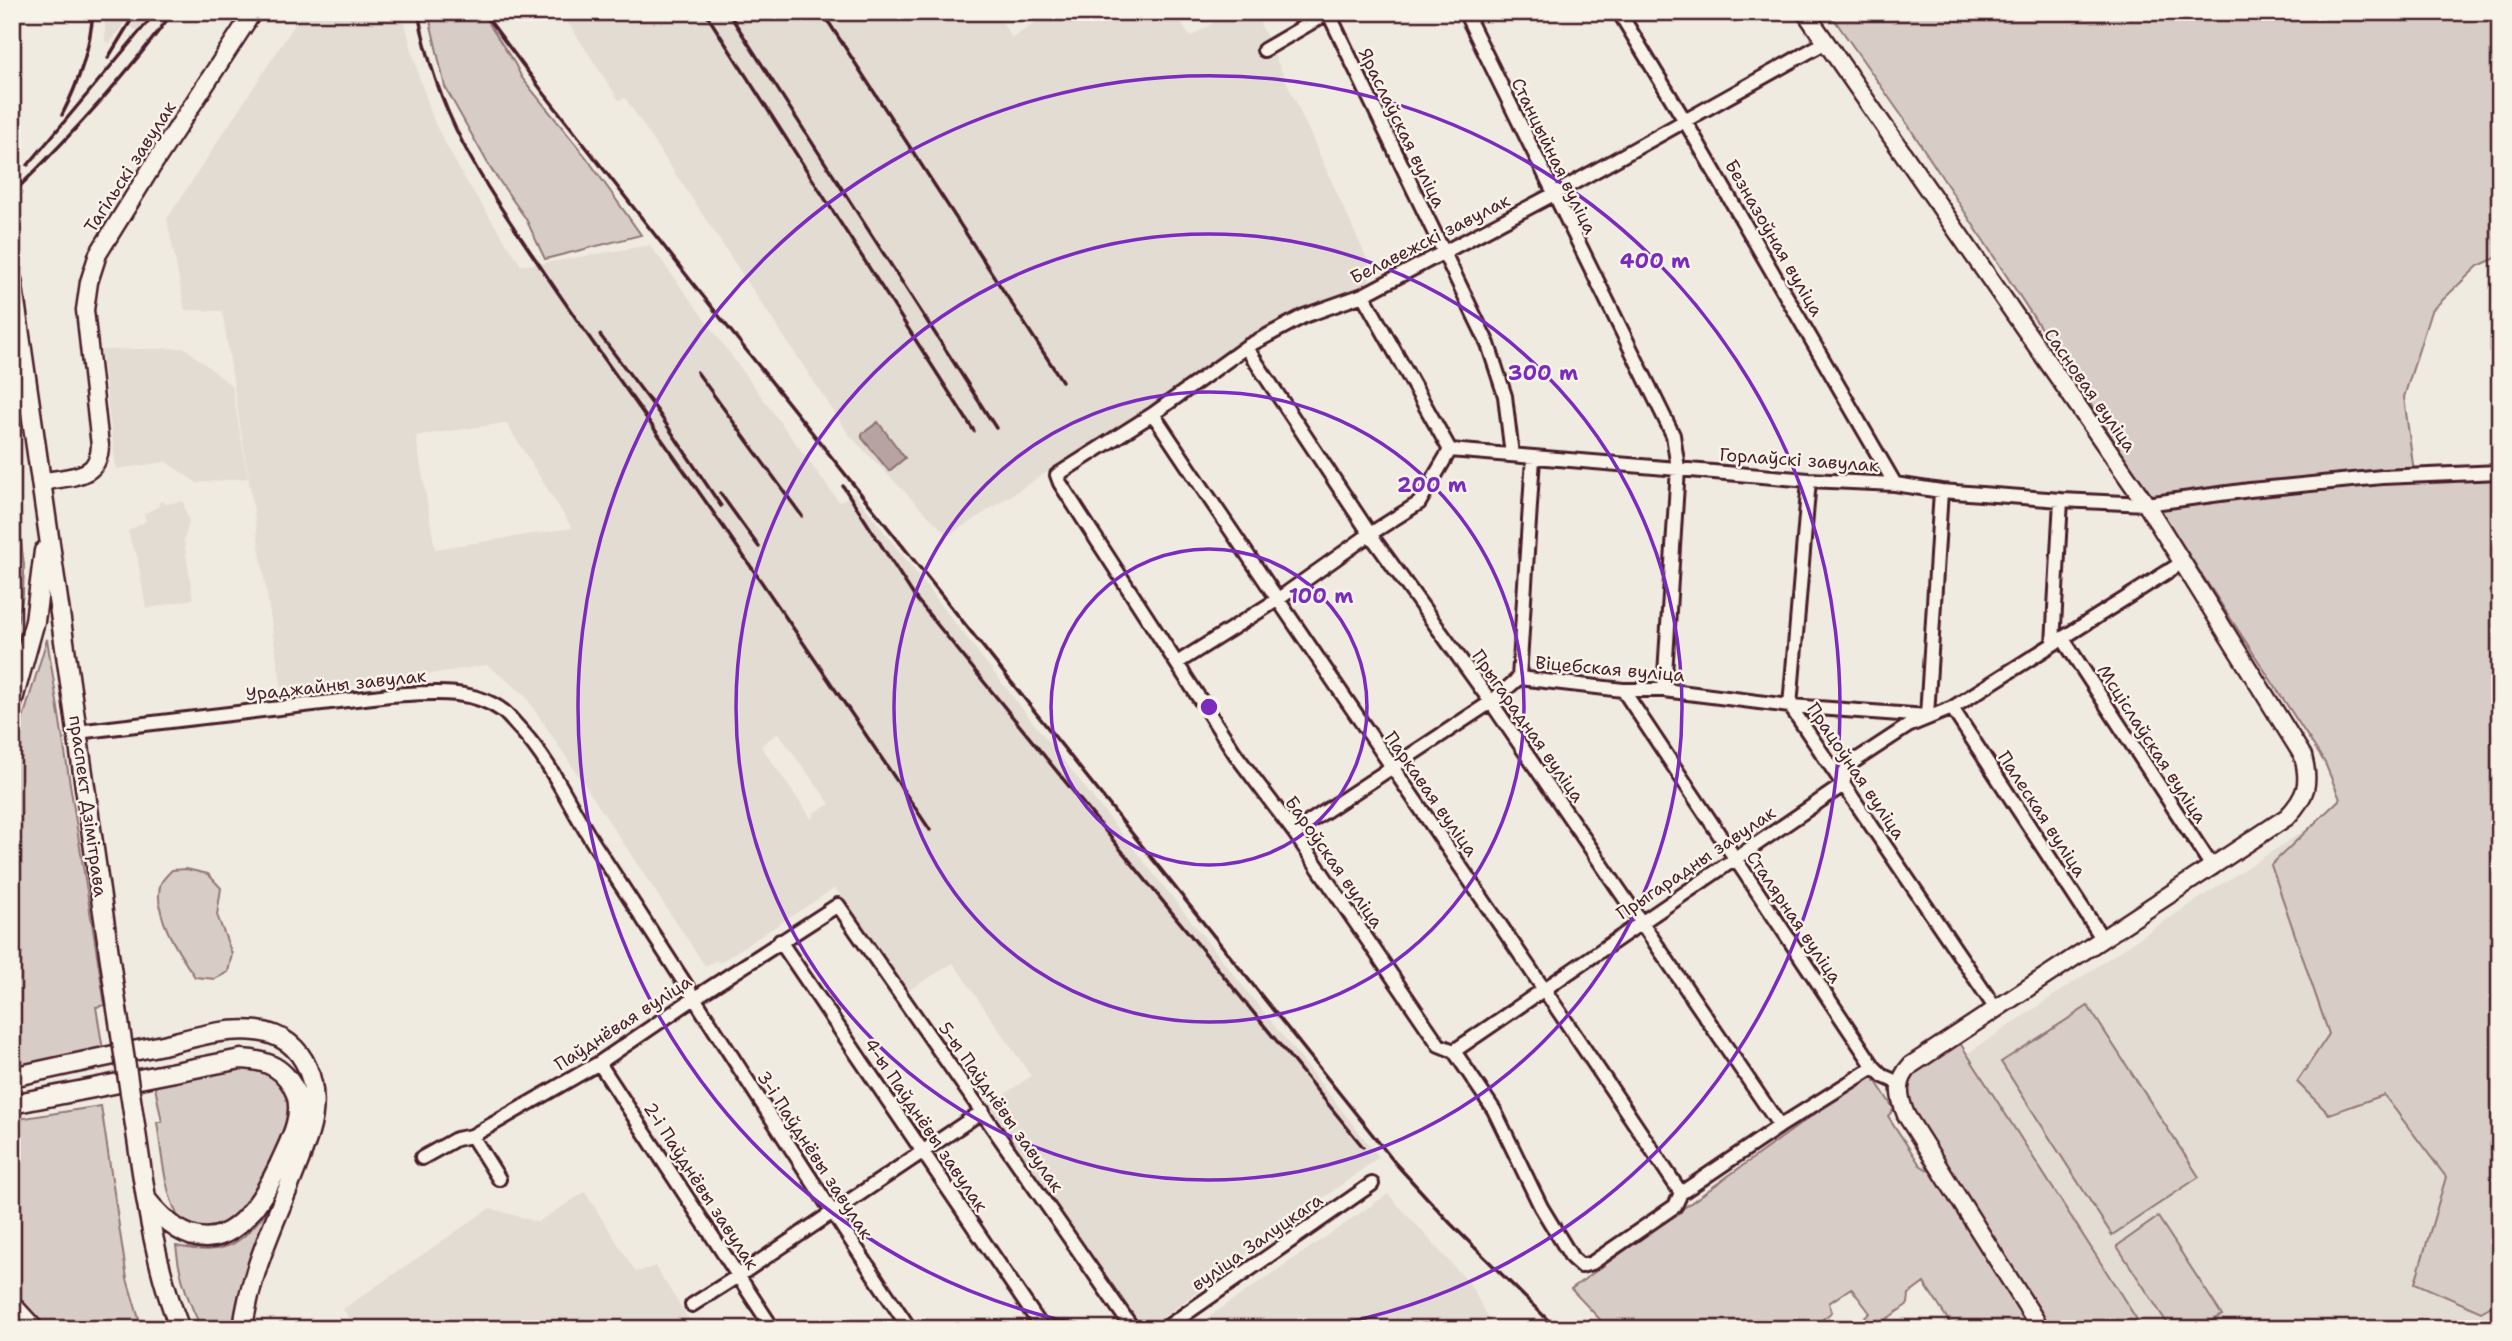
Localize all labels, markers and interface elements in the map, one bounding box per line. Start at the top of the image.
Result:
street label: Яраслаўская вуліца [1353,44,1451,212]
street label: Станцыйная вуліца [1506,74,1602,238]
street label: Тагільскі завулак [79,96,182,237]
street label: Безназоўная вуліца [1719,155,1829,321]
street label: Белавежскі завулак [1346,188,1514,290]
text: 400 m [1620,247,1690,275]
street label: Сасновая вуліца [2038,323,2142,457]
text: 300 m [1508,359,1578,387]
street label: Горлаўскі завулак [1719,442,1880,478]
text: 200 m [1397,471,1467,499]
text: 100 m [1289,582,1353,610]
street label: Прыгарадная вуліца [1466,645,1590,807]
street label: Віцебская вуліца [1534,651,1686,687]
street label: Мсціслаўская вуліца [2092,660,2212,828]
street label: Ураджайны завулак [245,664,428,706]
centre of rings [1197,695,1221,719]
street label: Працоўная вуліца [1801,698,1911,844]
street label: праспект Дзімітрава [63,714,113,898]
street label: Паркавая вуліца [1379,727,1483,861]
street label: Палеская вуліца [1992,746,2092,882]
street label: Бароўская вуліца [1279,791,1389,933]
street label: Прыгарадны завулак [1612,800,1781,925]
street label: Сталярная вуліца [1741,846,1847,988]
street label: Паўднёвая вуліца [550,970,696,1076]
street label: 5-ы Паўднёвы завулак [933,1017,1069,1197]
street label: 4-ы Паўднёвы завулак [859,1034,993,1217]
street label: 3-і Паўднёвы завулак [752,1066,879,1244]
street label: 2-і Паўднёвы завулак [638,1098,764,1275]
street label: вуліца Залуцкага [1187,1188,1327,1296]

